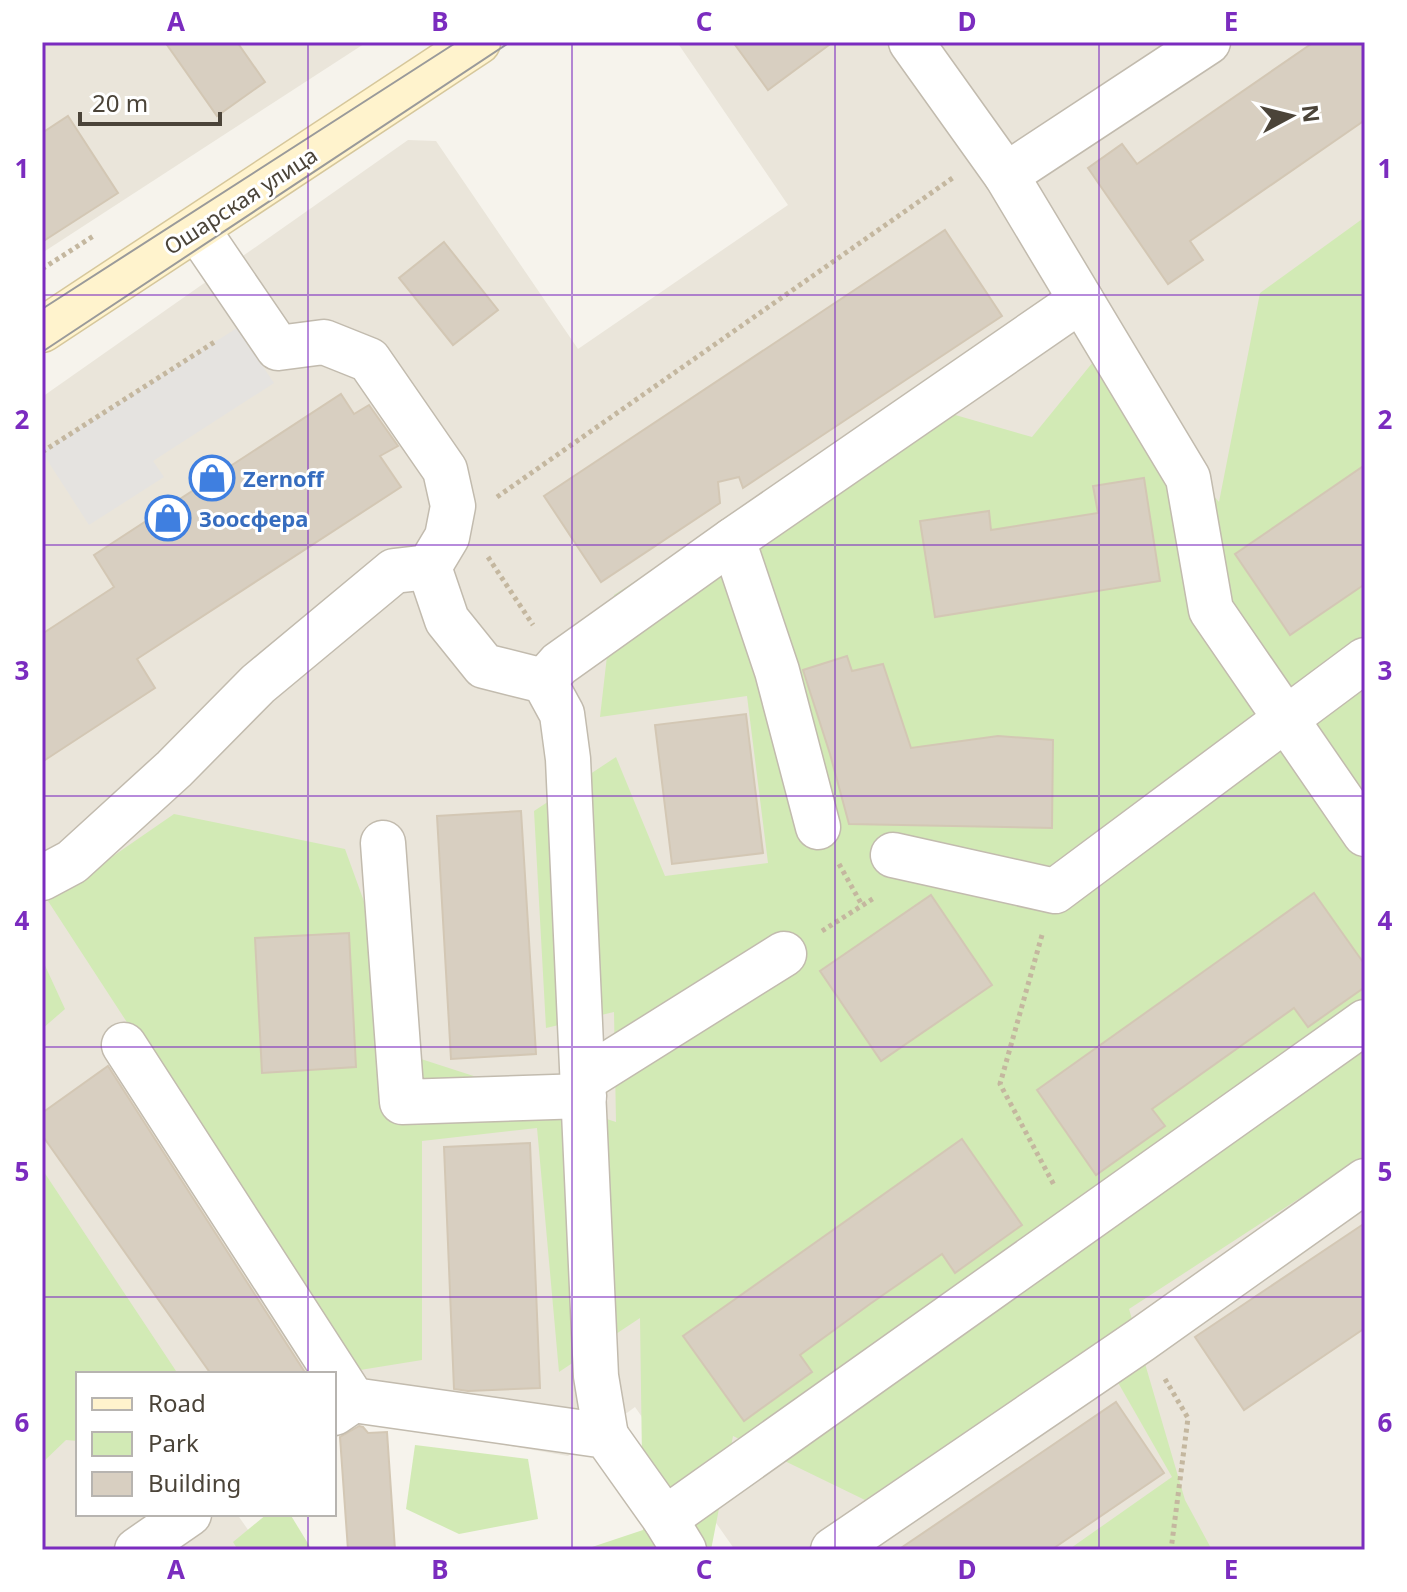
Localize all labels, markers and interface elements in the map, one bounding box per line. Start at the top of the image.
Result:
text: A [167,3,185,39]
text: B [431,3,449,39]
text: C [696,3,712,39]
text: D [957,3,977,39]
text: E [1224,3,1238,39]
scale bar [80,76,220,126]
north arrow [1251,76,1331,156]
text: 20 m [92,86,148,119]
text: N [1296,103,1328,124]
street label: Ошарская улица [158,139,322,261]
text: 1 [15,150,29,186]
text: 1 [1378,150,1392,186]
text: 2 [15,401,30,437]
text: 2 [1378,401,1393,437]
shop icon: Zernoff [188,454,236,502]
place label: Zernoff [243,463,325,493]
shop icon: Зоосфера [144,494,192,542]
place label: Зоосфера [199,503,308,533]
text: 3 [15,652,29,688]
text: 3 [1378,652,1392,688]
text: 4 [15,902,30,938]
text: 4 [1378,902,1393,938]
text: 5 [15,1153,29,1189]
text: 5 [1378,1153,1392,1189]
legend [76,1372,336,1516]
text: Road [148,1386,206,1419]
text: 6 [15,1404,30,1440]
text: 6 [1378,1404,1393,1440]
text: Park [148,1426,199,1459]
text: Building [148,1466,241,1499]
text: A [167,1551,185,1587]
text: B [431,1551,449,1587]
text: C [696,1551,712,1587]
text: D [957,1551,977,1587]
text: E [1224,1551,1238,1587]

